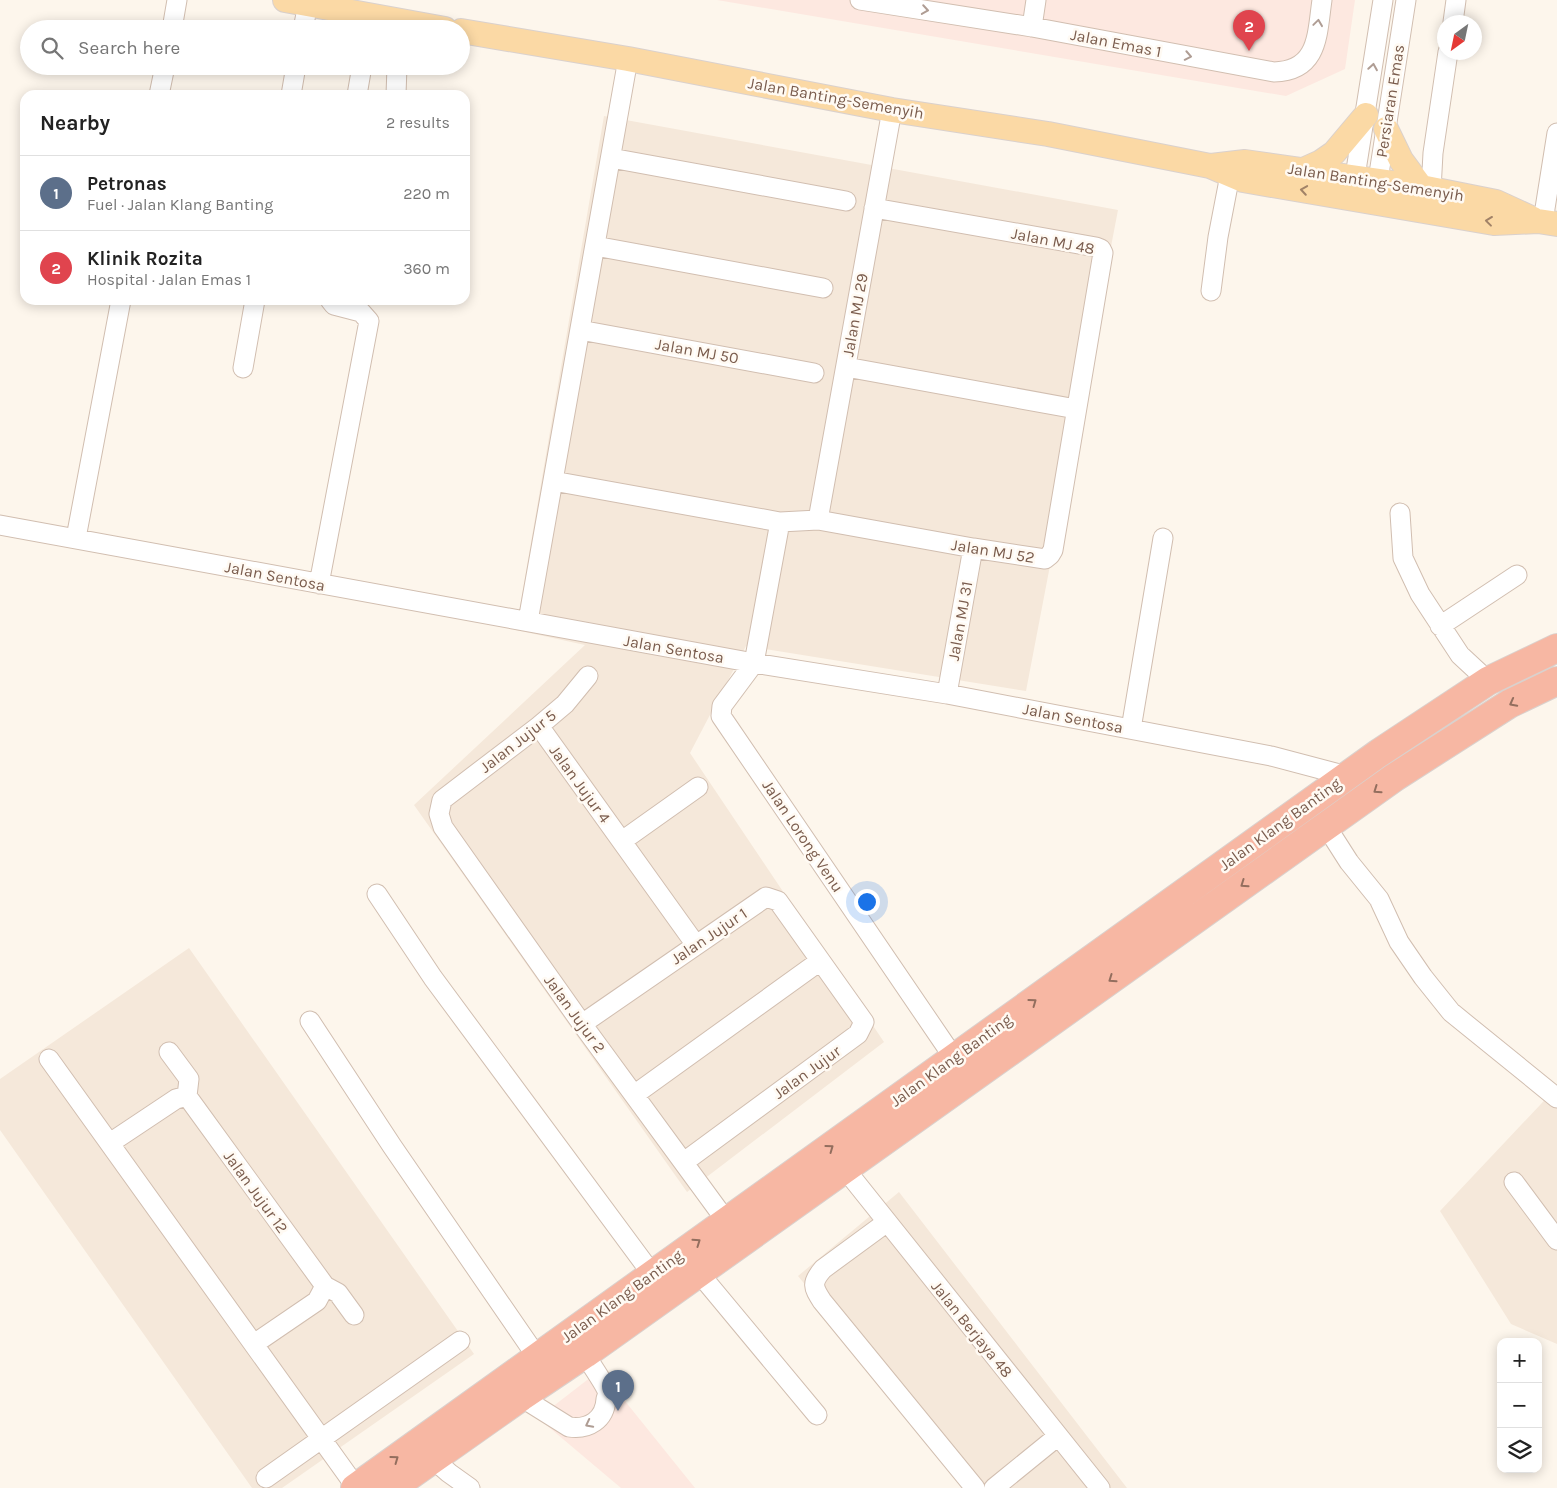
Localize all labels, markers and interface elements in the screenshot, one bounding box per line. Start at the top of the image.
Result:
one-way arrow [921,5,929,15]
pin: 2 [1233,10,1265,51]
north arrow [1437,15,1482,60]
one-way arrow [1313,19,1323,27]
search box [20,20,470,75]
street label: Jalan Emas 1 [1069,25,1163,61]
icon: search [38,34,66,62]
text: Search here [78,37,180,59]
street label: Persiaran Emas [1372,43,1408,159]
one-way arrow [1184,51,1193,61]
one-way arrow [1367,63,1378,71]
street label: Jalan Banting-Semenyih [747,73,925,123]
text: Nearby [40,111,110,135]
text: 2 results [386,113,450,132]
street label: Jalan Banting-Semenyih [1287,159,1465,205]
text: Petronas [87,173,167,195]
text: 1 [53,184,59,203]
text: 220 m [403,184,450,203]
one-way arrow [1300,186,1309,196]
text: Fuel · Jalan Klang Banting [87,195,273,214]
one-way arrow [1485,216,1493,227]
street label: Jalan MJ 48 [1010,224,1096,258]
text: Klinik Rozita [87,248,203,270]
text: 2 [51,259,61,278]
text: 360 m [403,259,450,278]
text: Hospital · Jalan Emas 1 [87,270,251,289]
street label: Jalan MJ 29 [838,272,872,358]
street label: Jalan MJ 50 [654,334,740,368]
street label: Jalan MJ 52 [950,535,1036,567]
street label: Jalan Sentosa [223,557,327,595]
street label: Jalan MJ 31 [944,580,976,662]
street label: Jalan Sentosa [622,631,726,667]
one-way arrow [1510,696,1519,706]
street label: Jalan Sentosa [1021,699,1125,737]
street label: Jalan Jujur 5 [476,705,560,777]
street label: Jalan Jujur 4 [545,741,615,827]
street label: Jalan Klang Banting [1216,774,1344,874]
street label: Jalan Lorong Venu [758,776,848,896]
one-way arrow [1373,784,1382,793]
one-way arrow [1240,878,1250,887]
your location [854,889,880,915]
street label: Jalan Jujur 1 [667,904,751,968]
street label: Jalan Jujur 2 [540,971,610,1057]
one-way arrow [1108,973,1118,982]
one-way arrow [1027,999,1036,1008]
street label: Jalan Klang Banting [887,1010,1015,1110]
street label: Jalan Jujur [770,1041,845,1103]
one-way arrow [824,1145,833,1154]
street label: Jalan Jujur 12 [220,1147,292,1237]
one-way arrow [691,1239,701,1248]
street label: Jalan Klang Banting [558,1246,686,1346]
street label: Jalan Berjaya 48 [927,1277,1017,1381]
map controls [1497,1338,1542,1473]
button: + [1497,1338,1542,1383]
pin: 1 [602,1370,634,1411]
button: − [1497,1383,1542,1428]
one-way arrow [586,1418,595,1428]
button: layers [1497,1428,1542,1473]
one-way arrow [389,1457,398,1465]

